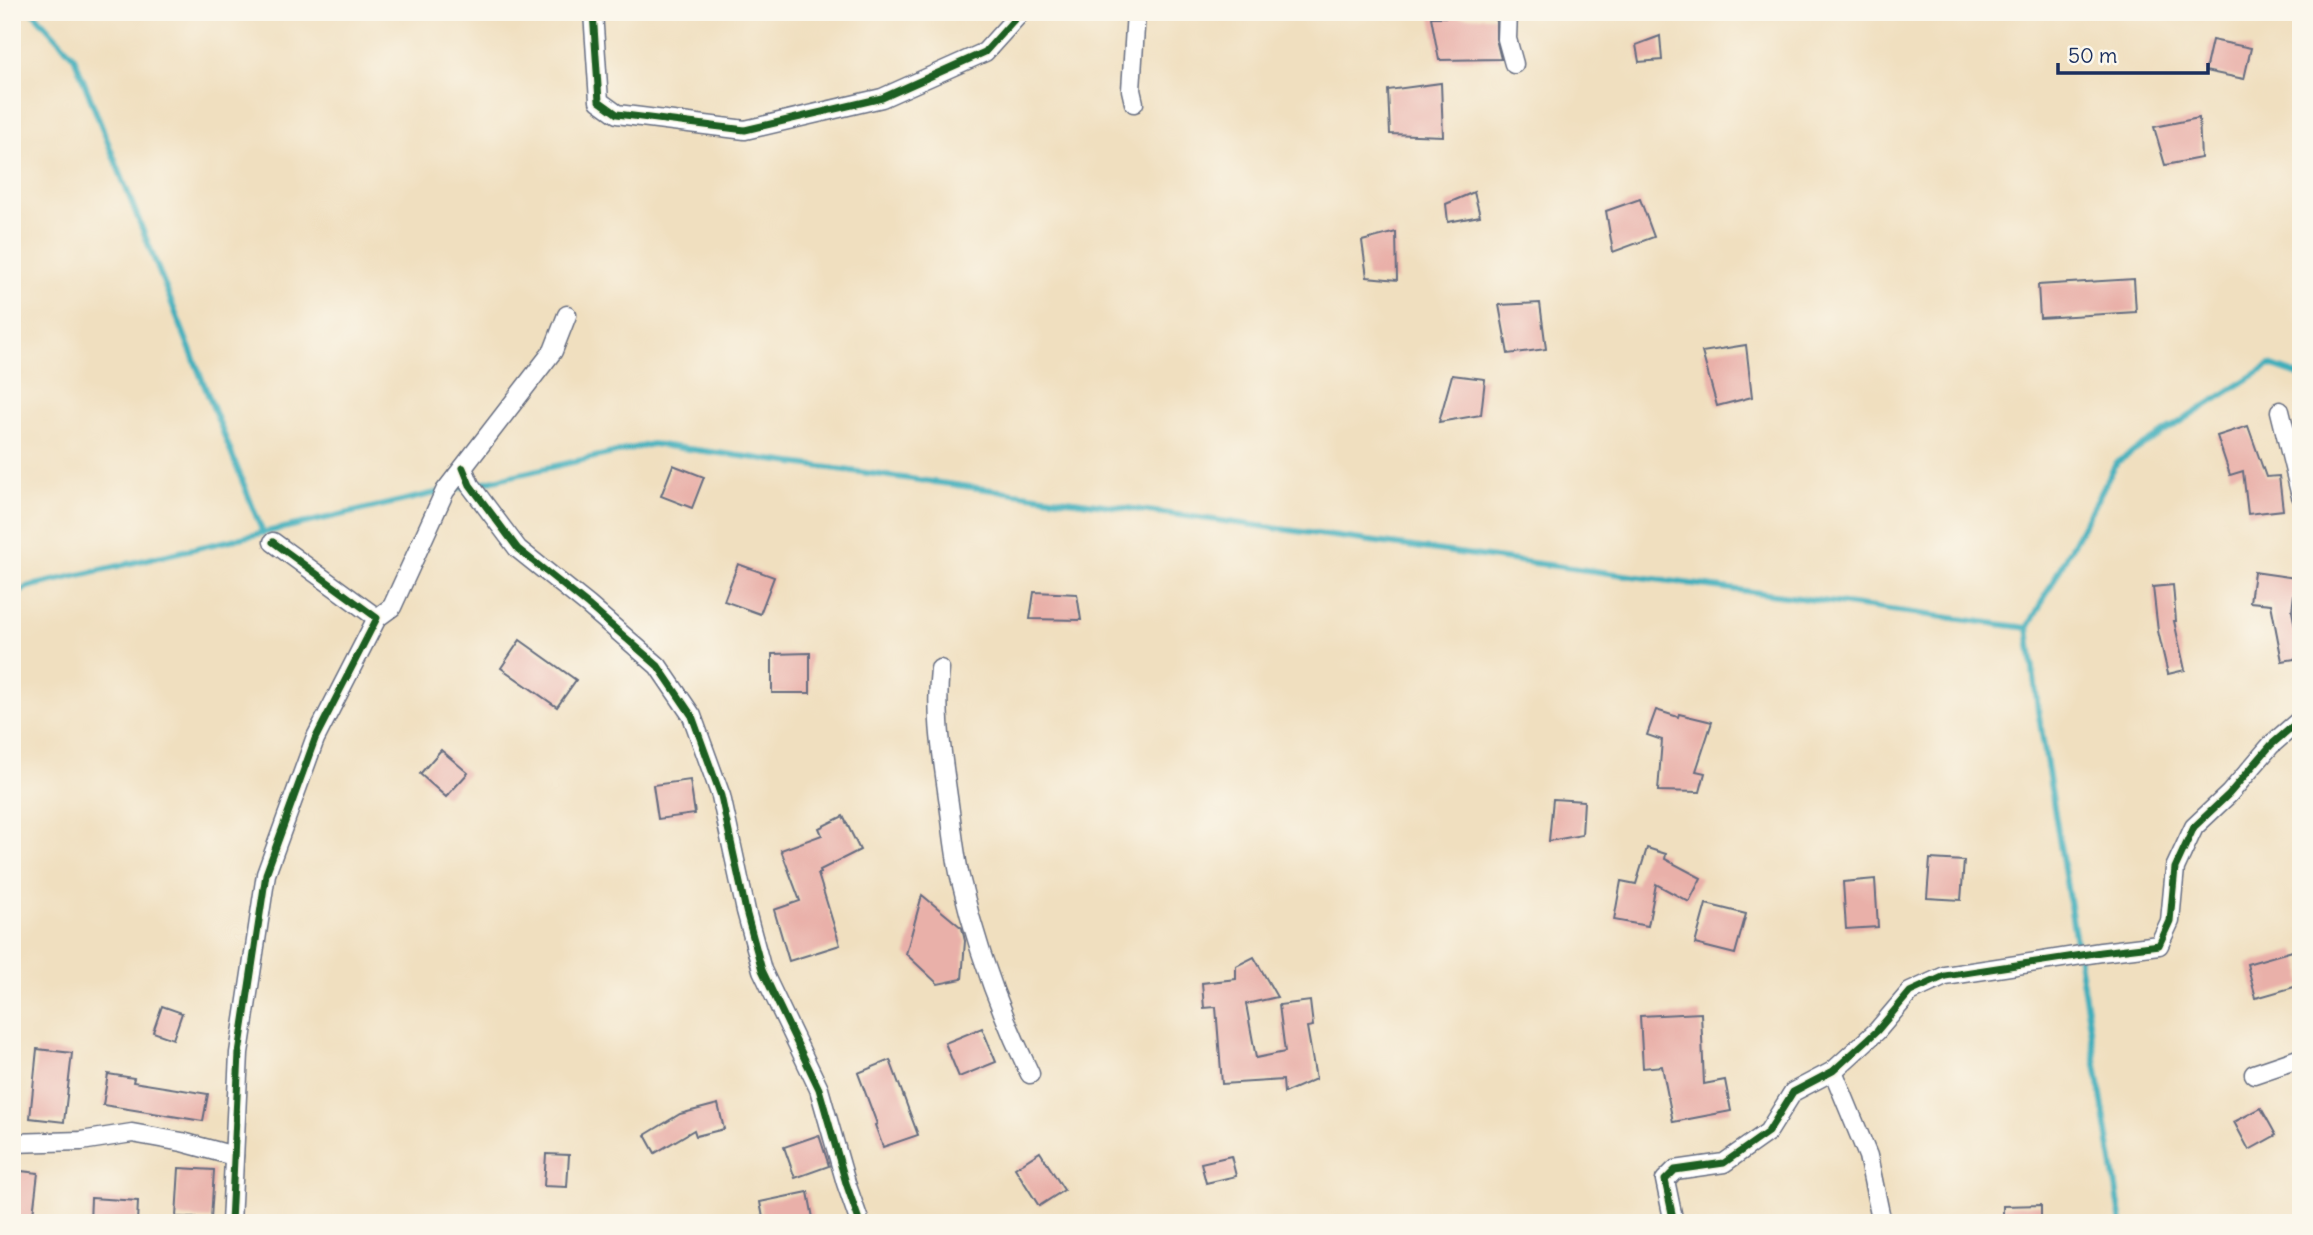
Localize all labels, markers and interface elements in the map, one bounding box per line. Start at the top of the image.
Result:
scale bar [2058,32,2208,76]
text: 50 m [2068,42,2117,69]

